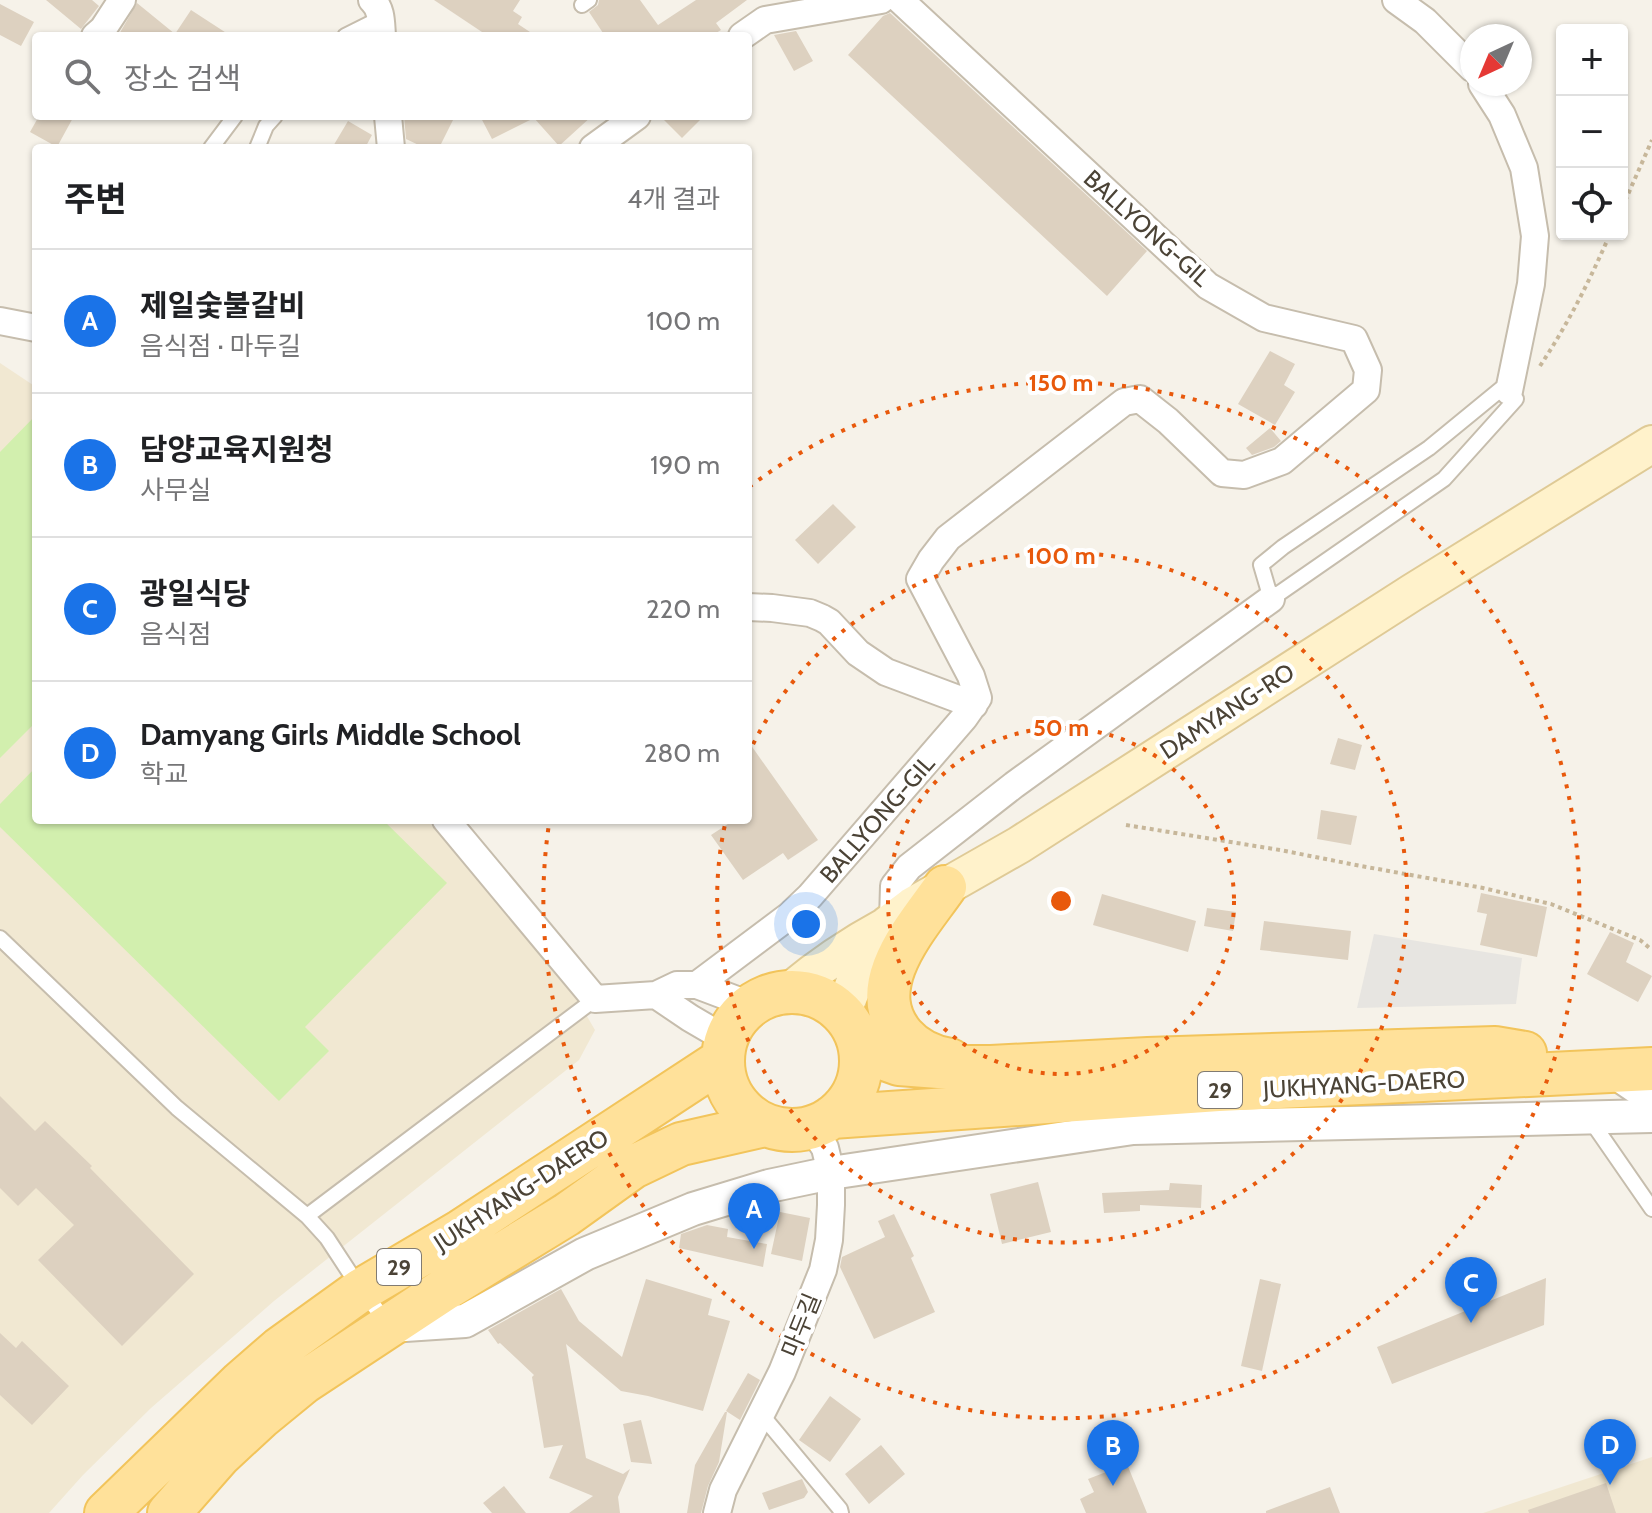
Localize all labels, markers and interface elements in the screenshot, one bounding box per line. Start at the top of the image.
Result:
north arrow [1460,24,1532,96]
map controls [1556,24,1628,240]
button: + [1556,24,1628,96]
search box [32,32,752,120]
icon: search [60,54,104,98]
text: 장소 검색 [124,60,241,97]
button: − [1556,96,1628,168]
street label: BALLYONG-GIL [1078,164,1216,292]
button: locate [1556,168,1628,240]
text: 주변 [64,178,127,220]
text: 4개 결과 [627,183,720,215]
text: 제일숯불갈비 [140,287,306,324]
text: A [82,305,98,337]
text: 100 m [647,305,720,337]
text: 음식점 · 마두길 [140,330,301,362]
text: 150 m [1029,368,1093,397]
text: 담양교육지원청 [140,431,333,468]
text: B [82,449,98,481]
text: 190 m [650,449,720,481]
text: 사무실 [140,474,212,506]
text: 100 m [1026,541,1096,570]
text: 광일식당 [140,575,250,612]
text: C [82,593,98,625]
text: 220 m [646,593,720,625]
text: 음식점 [140,618,212,650]
street label: DAMYANG-RO [1155,657,1299,765]
text: 50 m [1033,713,1089,742]
text: Damyang Girls Middle School [140,716,521,753]
text: D [81,737,99,769]
text: 280 m [644,737,720,769]
street label: BALLYONG-GIL [814,749,940,889]
text: 학교 [140,758,188,790]
centre of rings [1047,887,1075,915]
your location [786,904,826,944]
street label: JUKHYANG-DAERO [1261,1064,1466,1104]
road number: 29 [1198,1072,1242,1108]
street label: JUKHYANG-DAERO [427,1123,614,1258]
pin: A [728,1183,780,1249]
road number: 29 [377,1249,421,1285]
pin: C [1445,1257,1497,1323]
street label: 마두길 [775,1289,827,1361]
pin: D [1584,1419,1636,1485]
pin: B [1087,1420,1139,1486]

